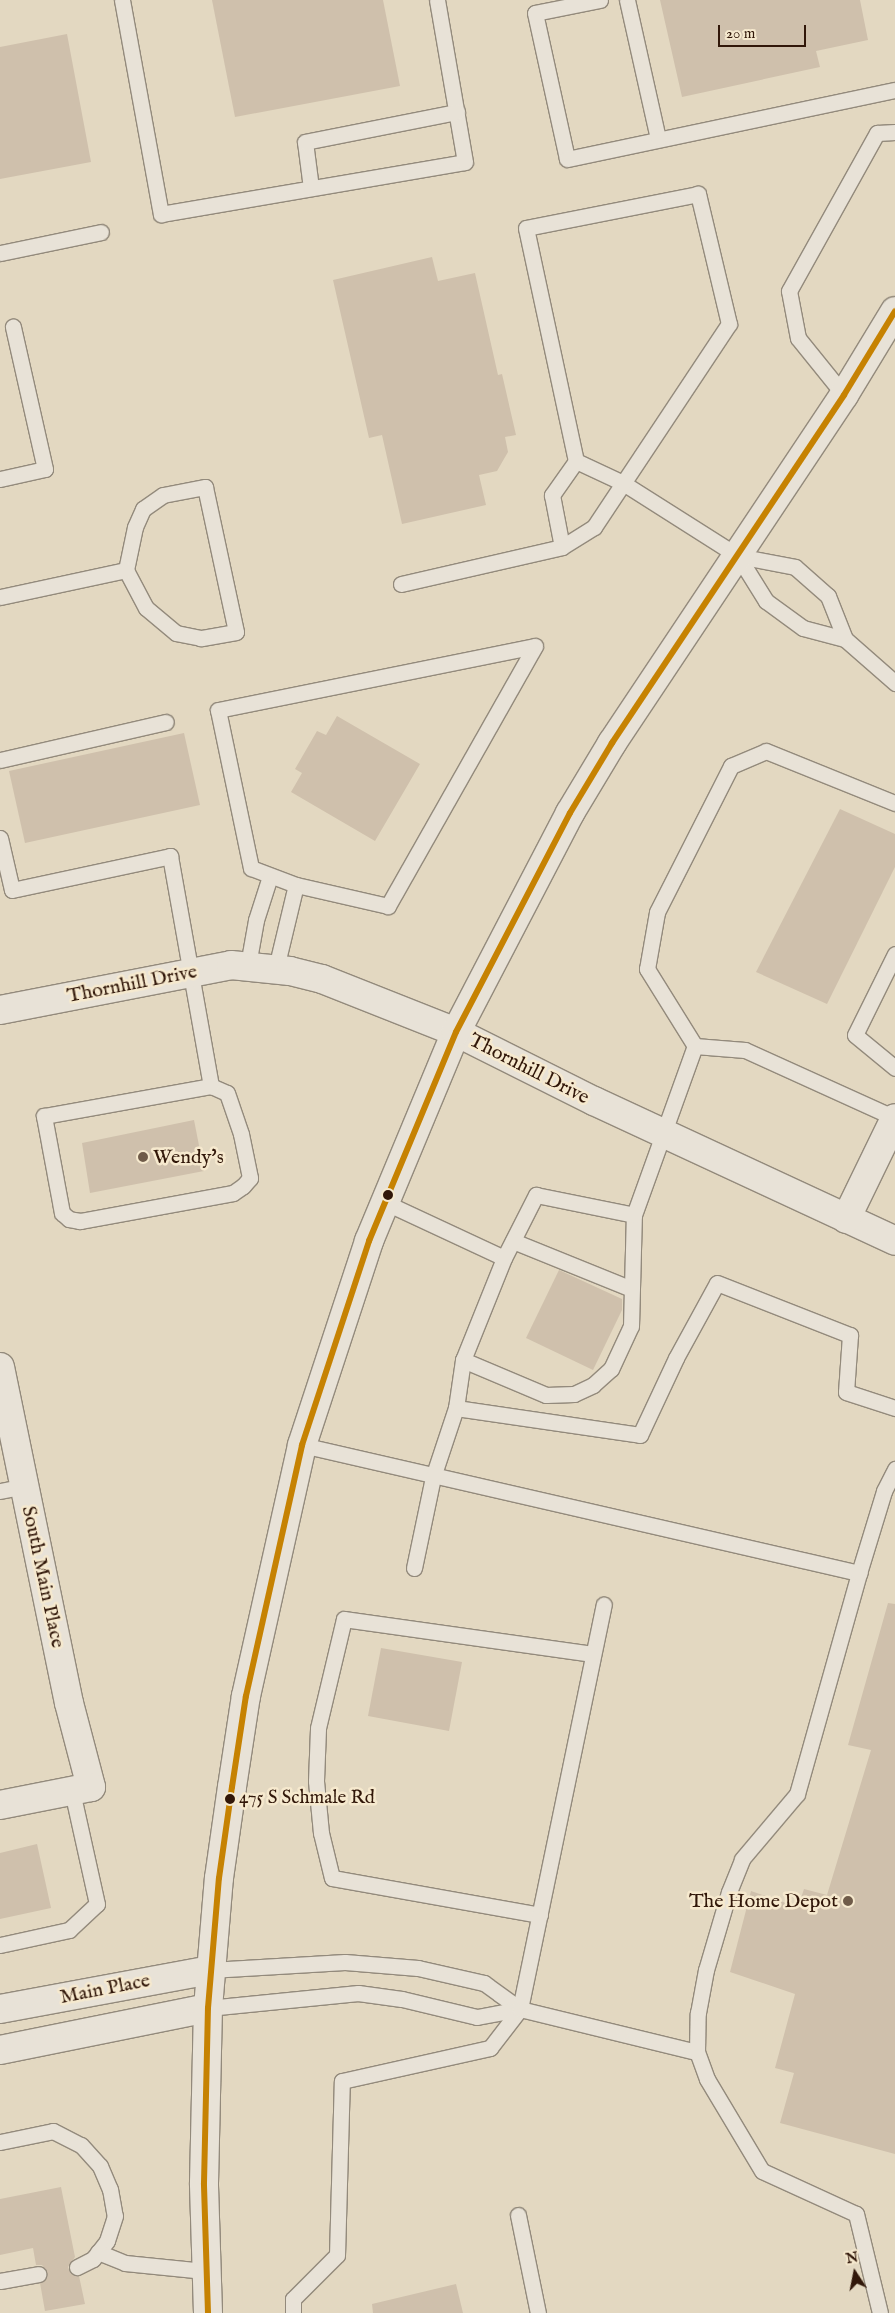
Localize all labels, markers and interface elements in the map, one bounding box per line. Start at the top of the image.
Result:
scale bar [720,15,808,47]
text: 20 m [726,24,755,43]
street label: Thornhill Drive [65,960,199,1008]
street label: Thornhill Drive [465,1028,593,1110]
place label: Wendy's [153,1145,224,1169]
marker: Wendy's [137,1151,149,1163]
unlabelled marker [383,1190,393,1200]
street label: South Main Place [16,1504,70,1650]
place label: 475 S Schmale Rd [239,1788,375,1810]
marker: 475 S Schmale Rd [225,1794,235,1804]
place label: The Home Depot [689,1889,838,1913]
marker: The Home Depot [842,1895,854,1907]
street label: Main Place [58,1969,152,2009]
north arrow [830,2248,880,2298]
text: N [844,2248,860,2268]

